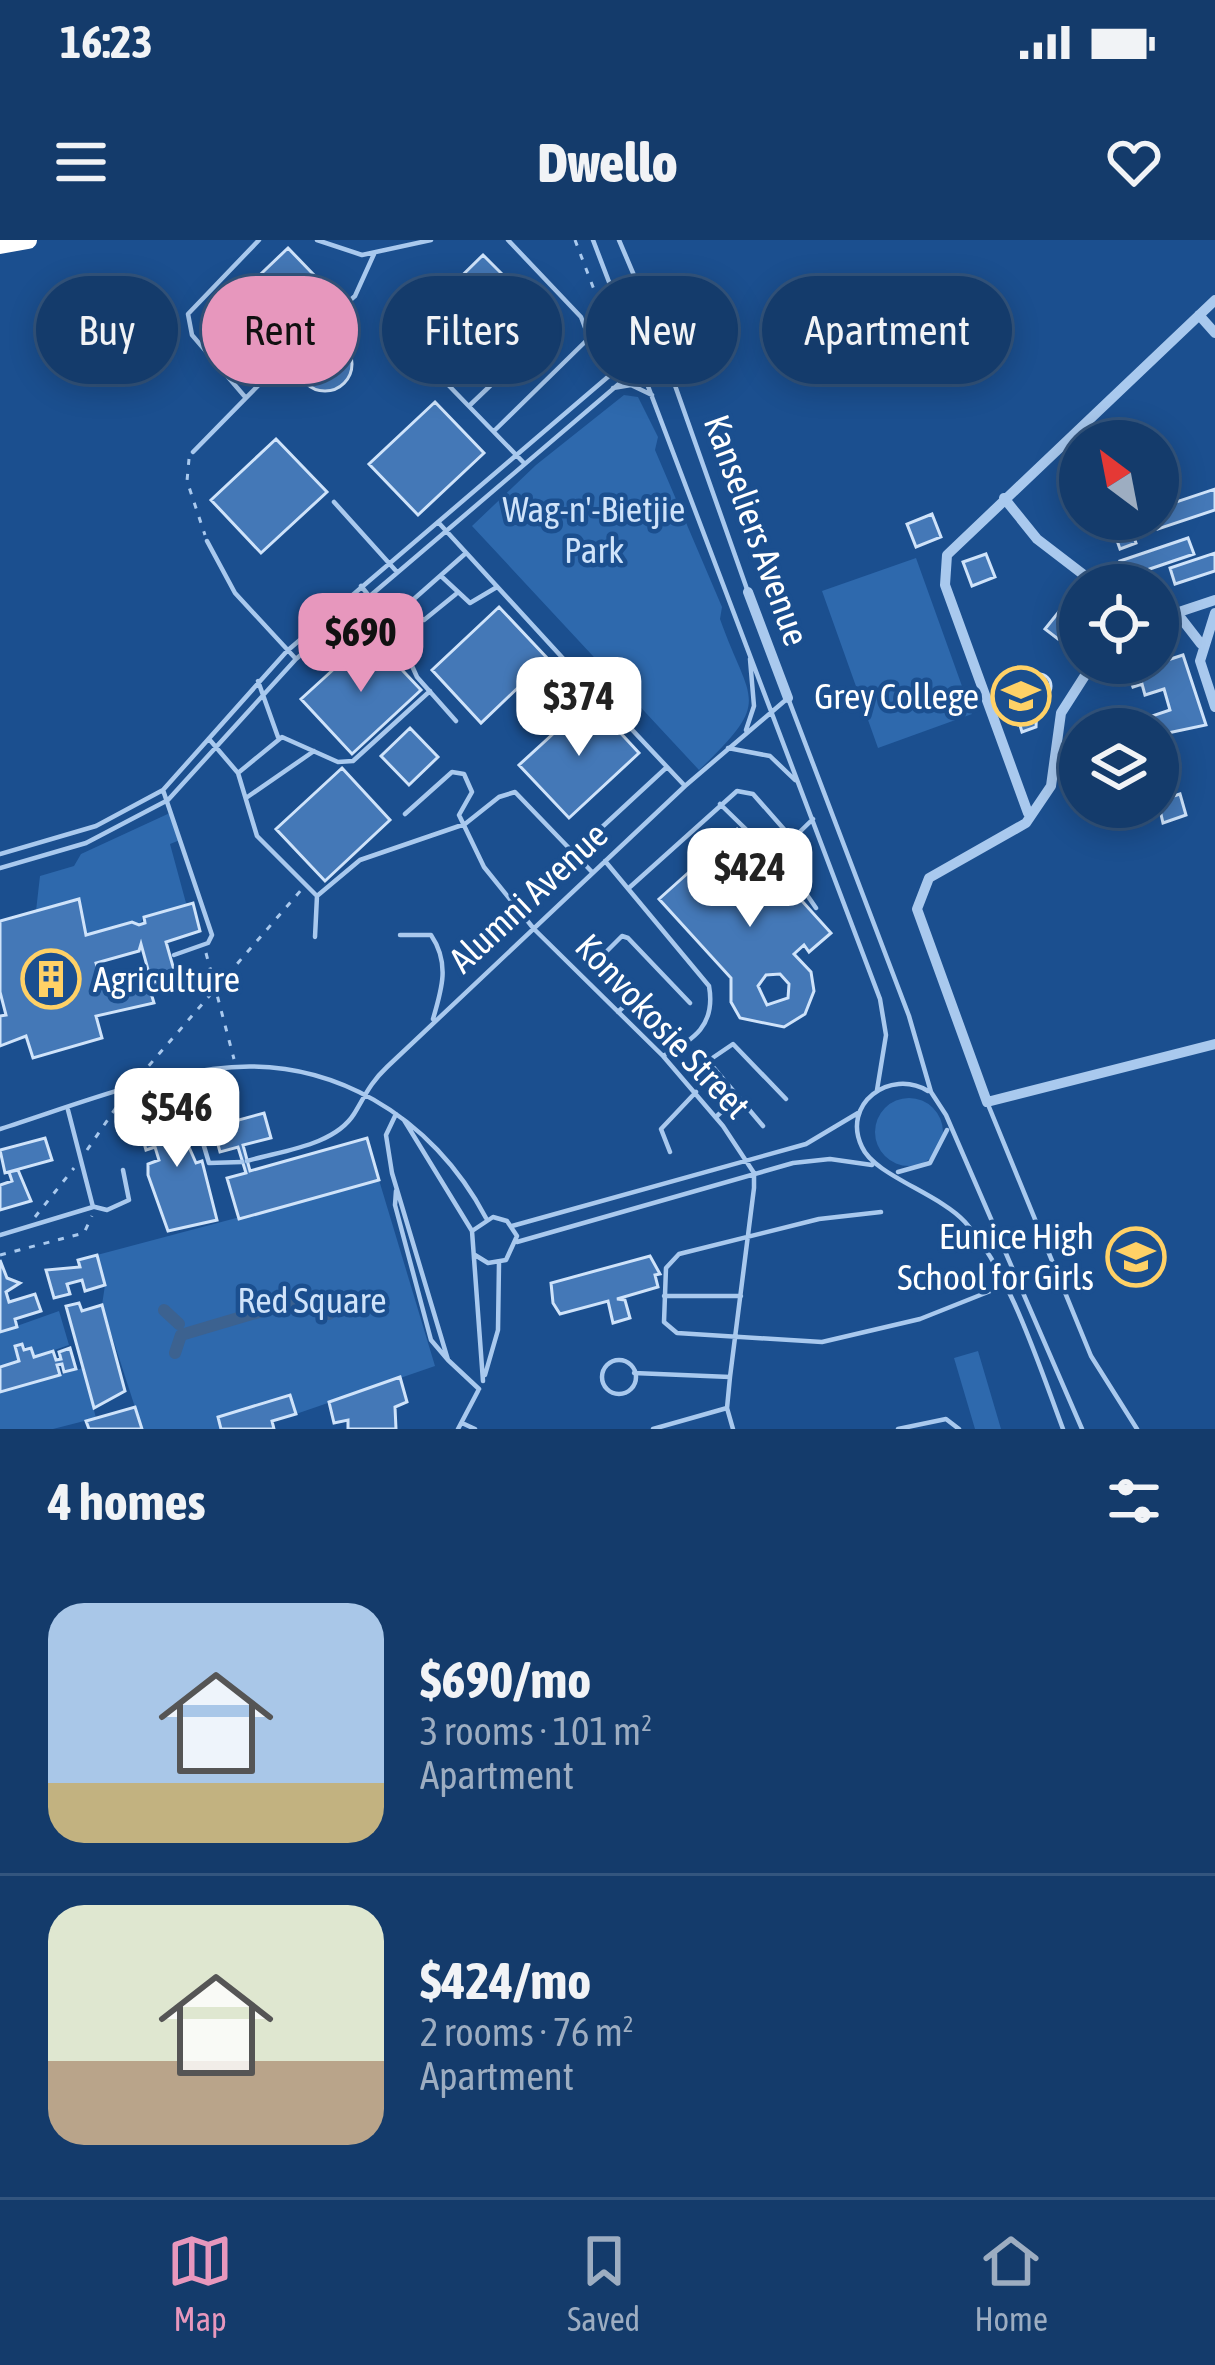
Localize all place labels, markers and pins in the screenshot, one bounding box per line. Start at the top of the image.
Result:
pin: $690 [290,593,432,695]
pin: $374 [508,657,650,759]
school or university icon: Grey College [990,665,1052,727]
place label: Grey College [814,675,979,717]
pin: $424 [679,828,821,930]
building icon: Agriculture [20,948,82,1010]
place label: Agriculture [93,958,240,1000]
pin: $546 [106,1068,248,1170]
place label: Eunice High School for Girls [897,1215,1094,1298]
school or university icon: Eunice High School for Girls [1105,1226,1167,1288]

